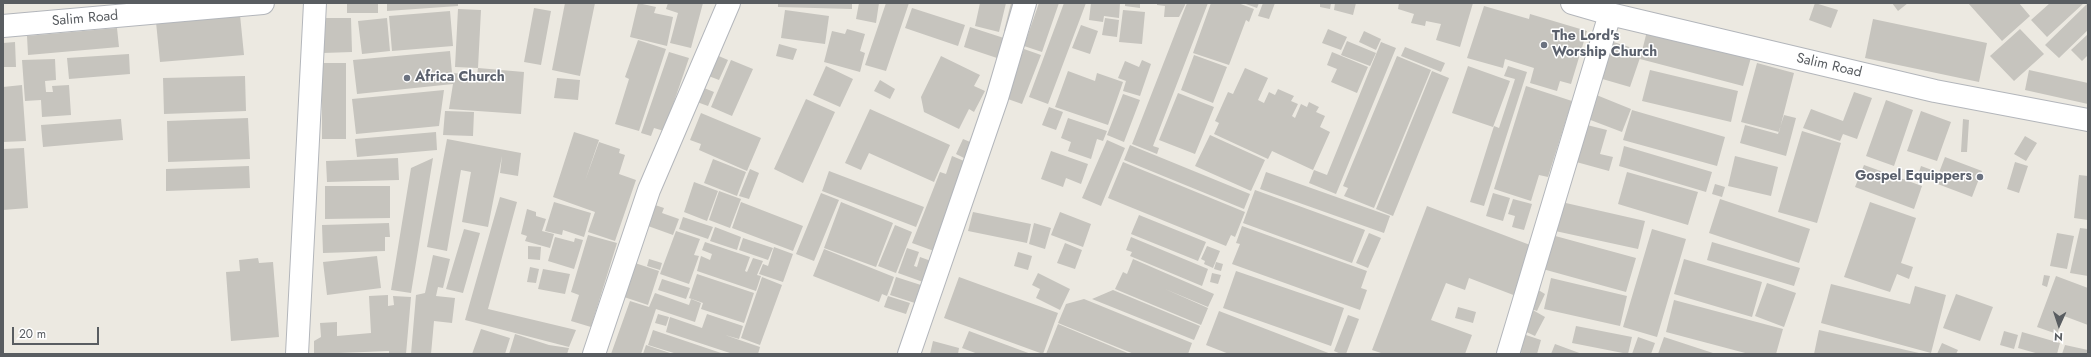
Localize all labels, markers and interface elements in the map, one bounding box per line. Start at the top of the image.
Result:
street label: Salim Road [51,8,119,30]
place label: The Lord's Worship Church [1552,29,1657,62]
marker: The Lord's Worship Church [1539,40,1549,50]
street label: Salim Road [1795,50,1863,82]
place label: Africa Church [415,70,505,86]
marker: Africa Church [402,73,412,83]
place label: Gospel Equippers [1855,169,1972,185]
marker: Gospel Equippers [1975,172,1985,182]
north arrow [2039,305,2079,345]
scale bar [14,319,101,345]
text: 20 m [19,325,46,343]
text: N [2054,329,2063,345]

